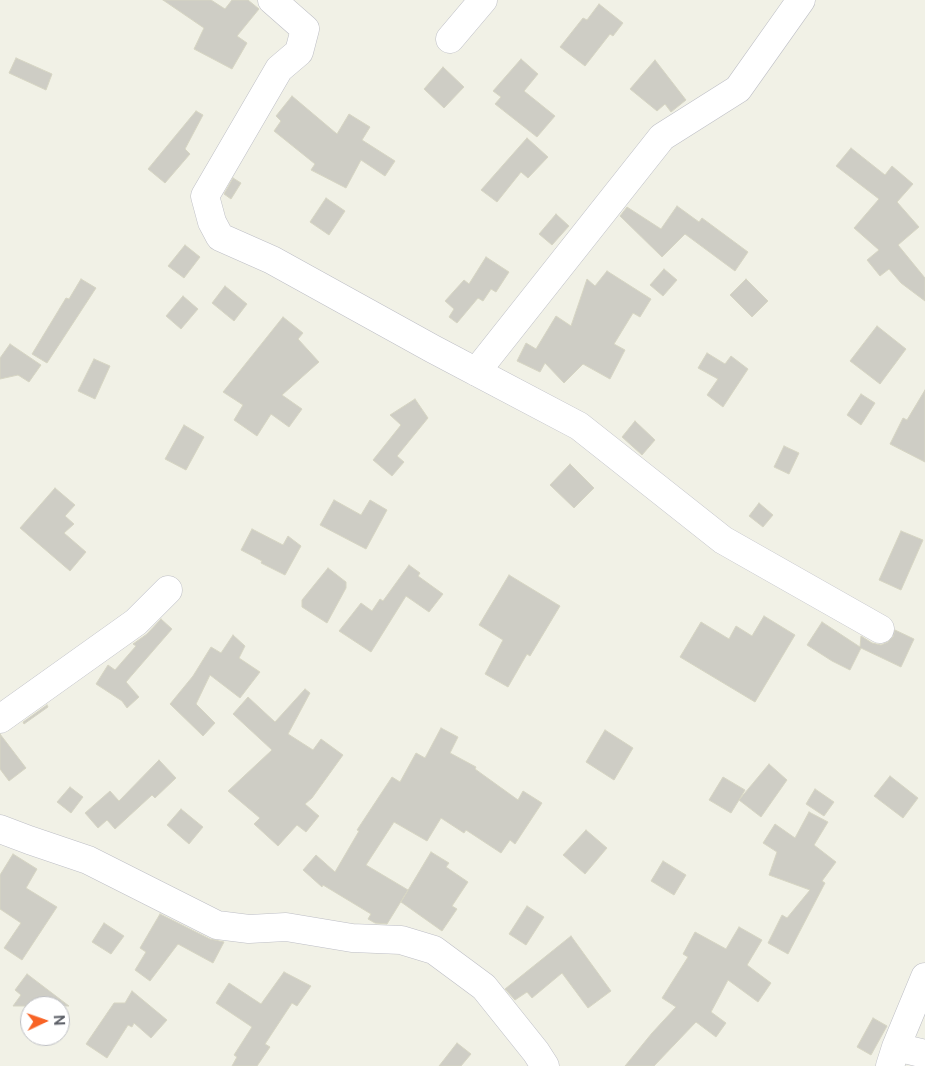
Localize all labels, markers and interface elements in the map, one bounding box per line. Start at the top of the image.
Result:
north arrow [20,996,70,1046]
text: N [51,1014,67,1026]

